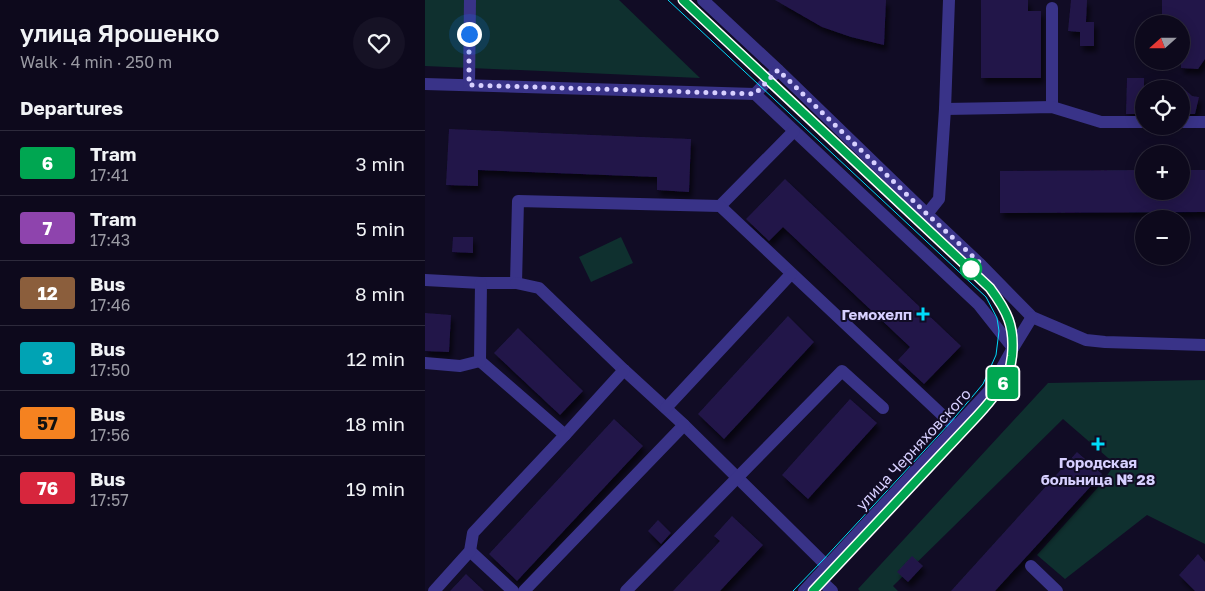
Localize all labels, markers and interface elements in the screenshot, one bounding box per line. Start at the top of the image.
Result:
north arrow [1135,15,1190,70]
map controls [1135,15,1190,265]
button: heart [353,17,405,69]
text: улица Ярошенко [20,18,220,47]
your location [457,22,482,47]
text: Walk · 4 min · 250 m [20,52,172,72]
button: locate [1135,80,1190,135]
text: Departures [20,96,123,119]
text: Tram [90,142,136,165]
button: + [1135,145,1190,200]
text: 6 [42,152,53,174]
text: 3 min [356,152,405,175]
text: 17:41 [90,165,129,185]
text: Tram [90,207,136,230]
button: − [1135,210,1190,265]
text: 7 [43,217,52,239]
text: 5 min [356,217,405,240]
text: 17:43 [90,230,130,250]
unlabelled marker [960,258,982,280]
text: Bus [90,272,125,295]
text: 12 [37,282,58,304]
text: 8 min [355,282,405,305]
text: 17:46 [90,295,130,315]
place label: Гемохелп [841,305,912,323]
marker: Гемохелп [916,307,930,321]
text: Bus [90,337,125,360]
text: 3 [42,347,53,369]
text: 12 min [346,347,405,370]
text: 17:50 [90,360,130,380]
line badge: 6 [987,367,1019,399]
text: 6 [997,372,1009,394]
street label: улица Черняховского [852,384,974,514]
text: Bus [90,402,125,425]
text: 57 [37,412,58,434]
text: 18 min [346,412,405,435]
text: 17:56 [90,425,130,445]
marker: Городская больница № 28 [1091,437,1105,451]
place label: Городская больница № 28 [1041,453,1155,488]
text: Bus [90,467,125,490]
text: 76 [37,477,58,499]
text: 19 min [346,477,405,500]
text: 17:57 [90,490,129,510]

